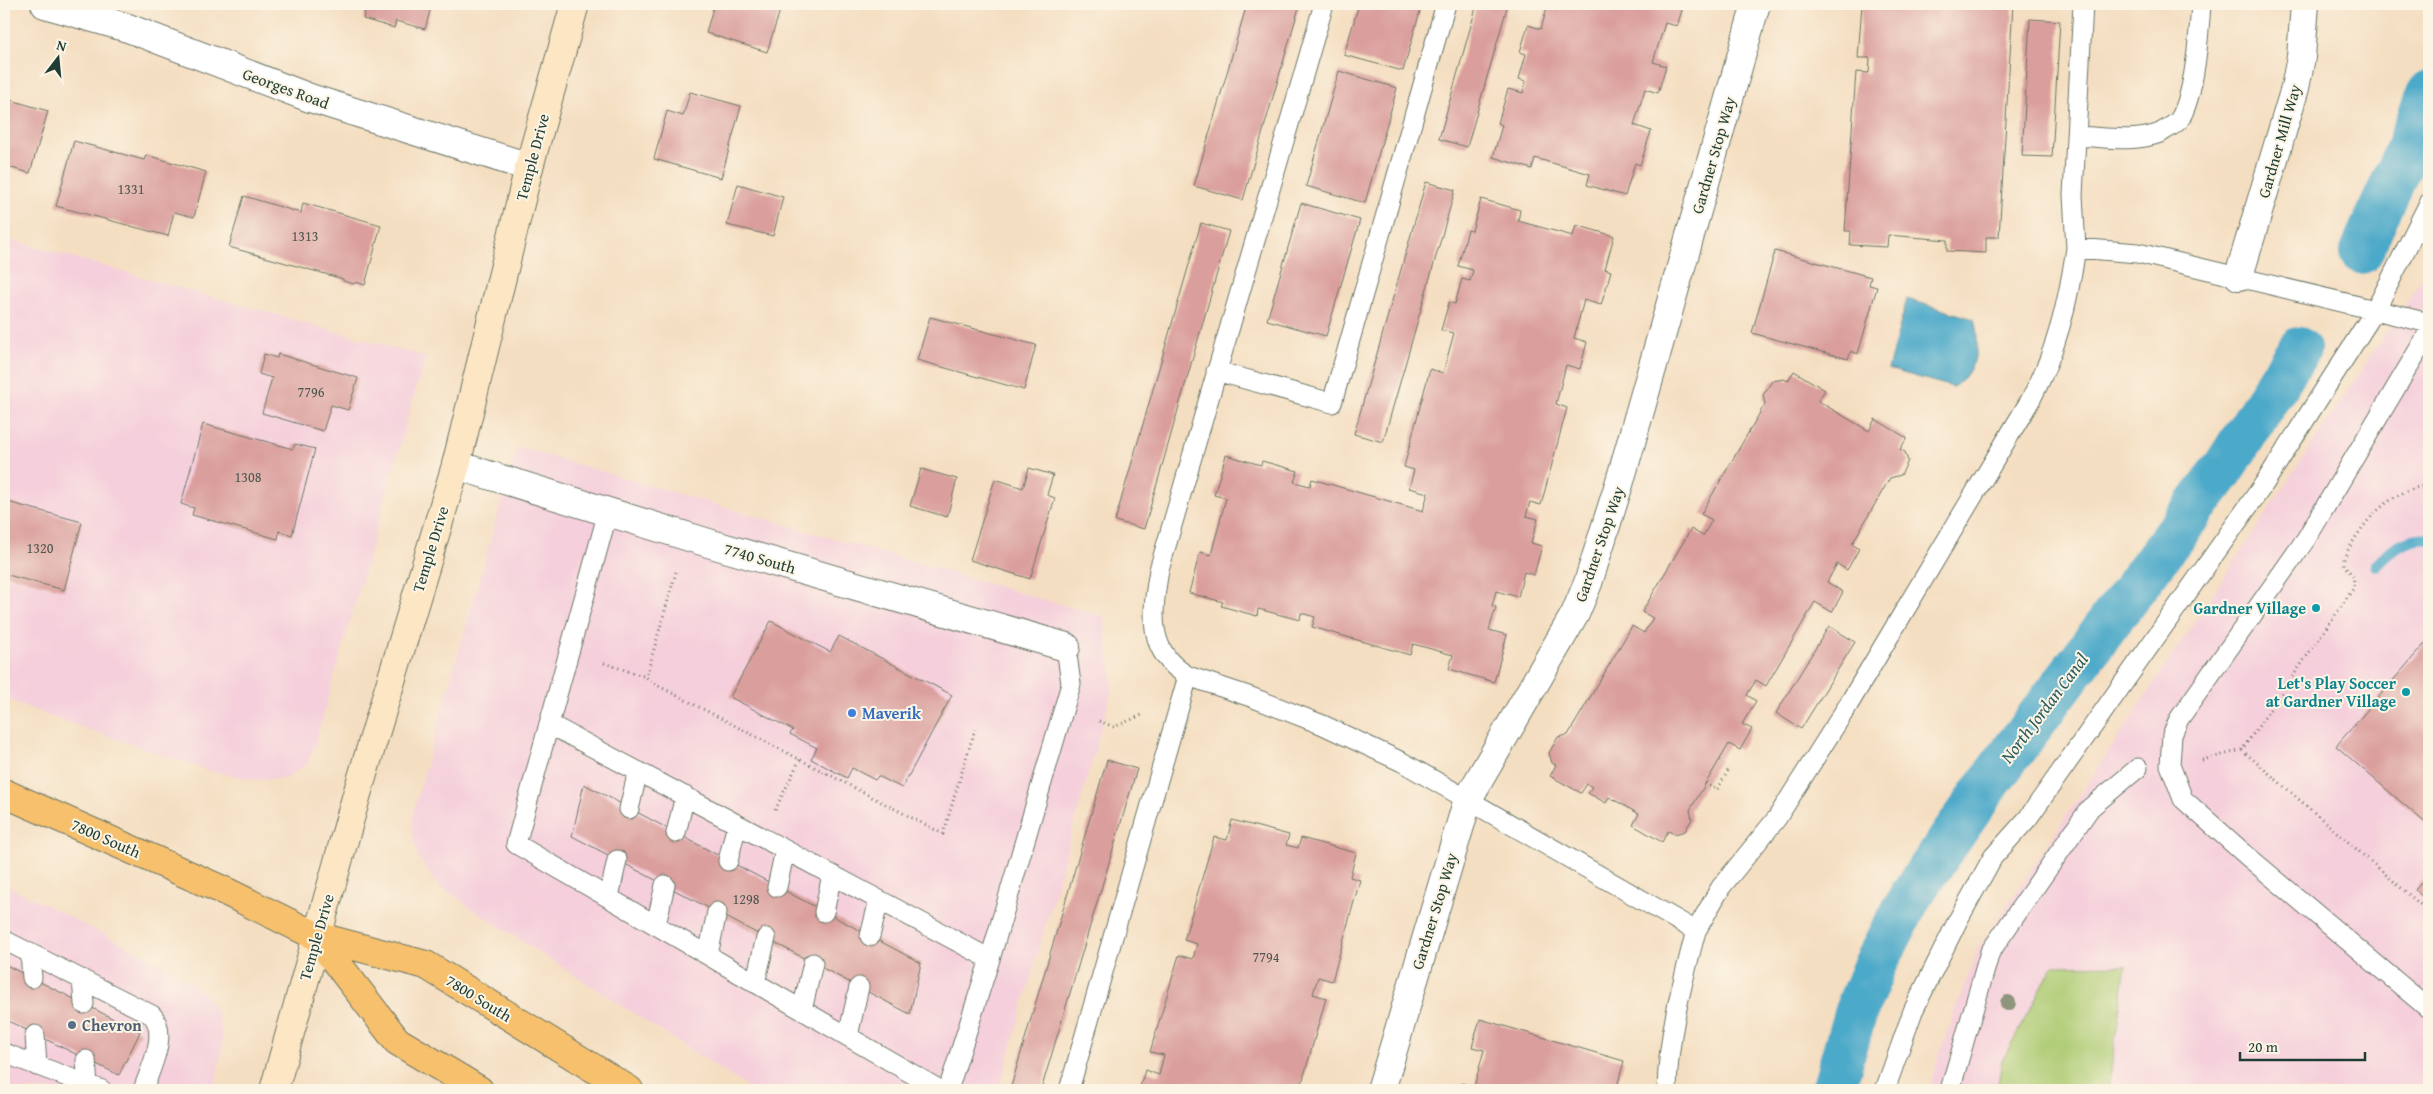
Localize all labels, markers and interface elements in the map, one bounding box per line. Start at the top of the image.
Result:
north arrow [32,32,82,82]
text: N [54,35,69,57]
street label: Georges Road [239,61,333,115]
street label: Gardner Mill Way [2251,81,2307,201]
street label: Gardner Stop Way [1685,94,1741,216]
street label: Temple Drive [509,111,555,203]
house number: 1331 [118,179,144,199]
house number: 1313 [292,226,318,246]
house number: 7796 [298,382,325,402]
house number: 1308 [235,467,262,487]
street label: Gardner Stop Way [1568,483,1630,605]
street label: Temple Drive [406,503,454,595]
street label: 7740 South [721,536,799,580]
house number: 1320 [27,538,54,558]
place label: Gardner Village [2193,596,2306,620]
marker: Gardner Village [2310,602,2322,614]
water label: North Jordan Canal [1993,647,2095,770]
place label: Let's Play Soccer at Gardner Village [2266,671,2397,713]
marker: Let's Play Soccer at Gardner Village [2400,686,2412,698]
place label: Maverik [862,701,922,725]
marker: Maverik [846,707,858,719]
street label: 7800 South [67,812,145,864]
street label: Gardner Stop Way [1405,850,1463,972]
house number: 1298 [733,889,760,909]
street label: Temple Drive [292,891,340,983]
house number: 7794 [1253,947,1280,967]
street label: 7800 South [441,968,517,1028]
place label: Chevron [82,1013,142,1037]
marker: Chevron [66,1019,78,1031]
scale bar [2240,1029,2366,1061]
text: 20 m [2248,1036,2279,1057]

